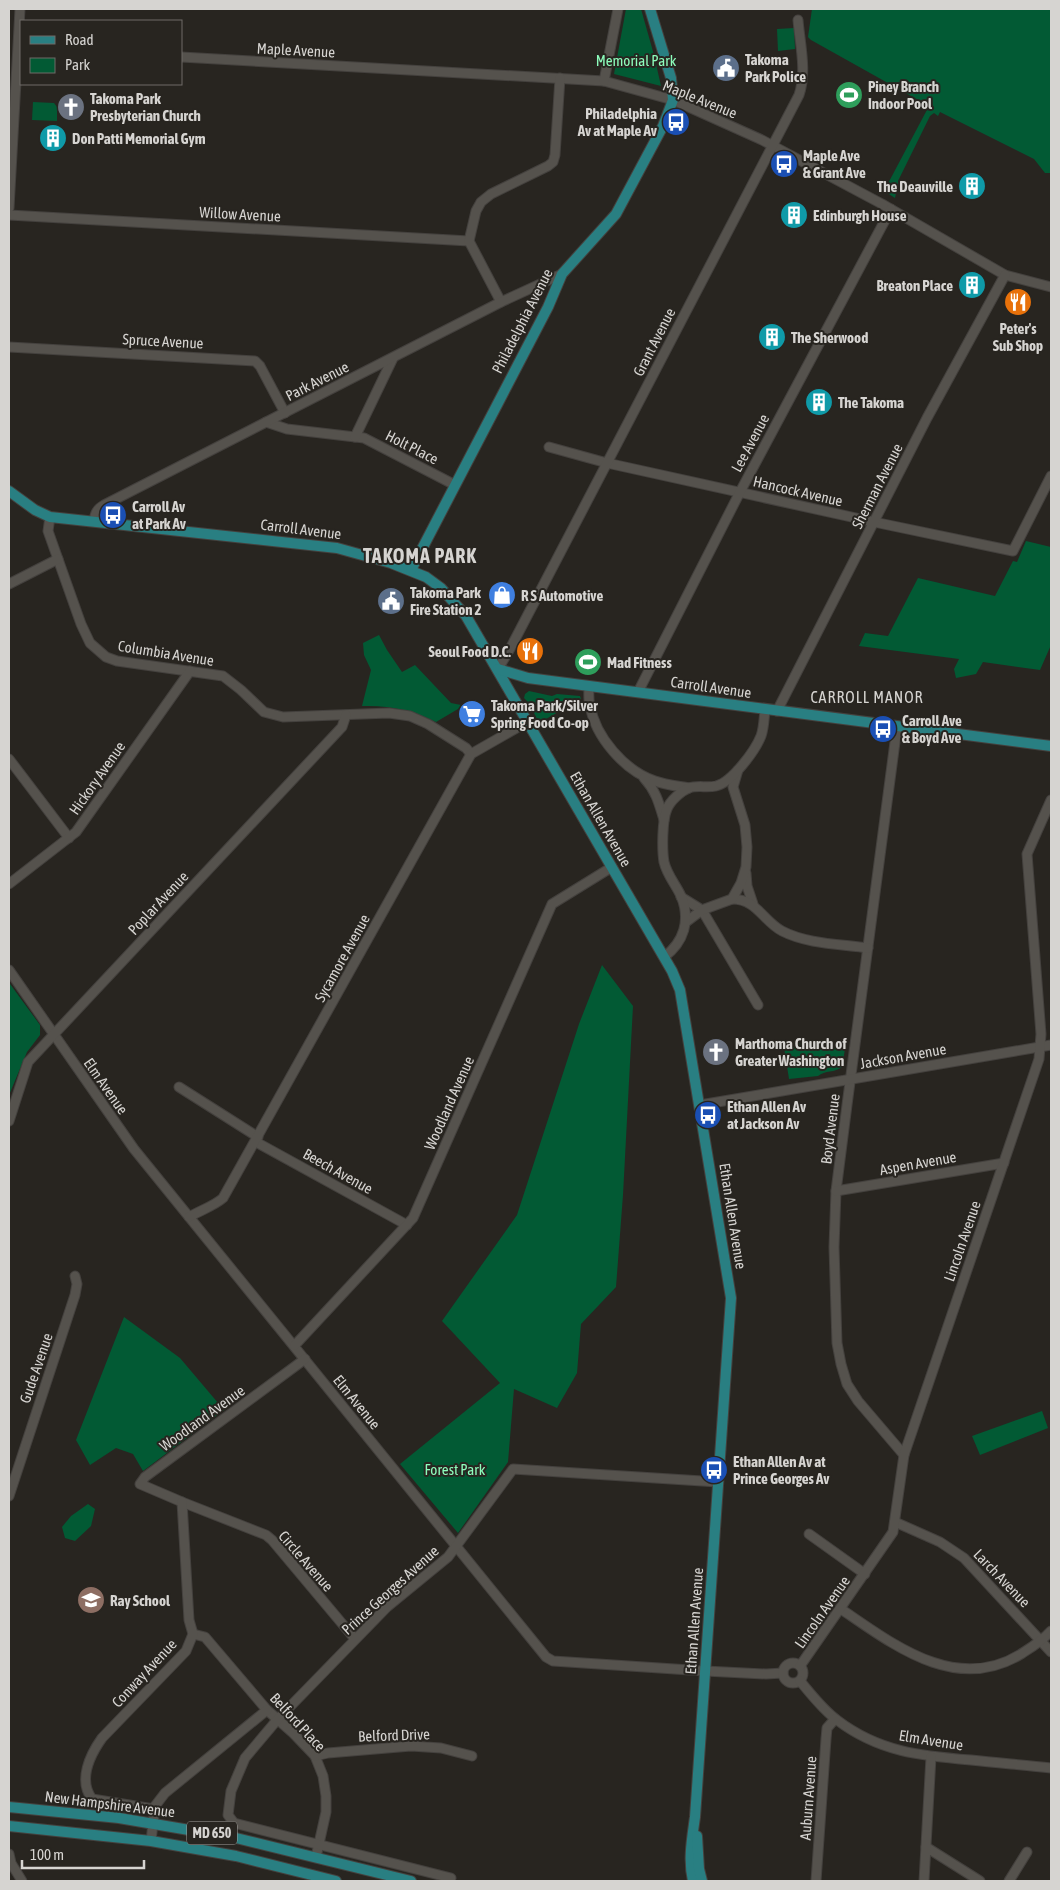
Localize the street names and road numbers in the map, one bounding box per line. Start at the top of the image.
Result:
street label: Maple Avenue [256,39,336,61]
street label: Maple Avenue [660,76,740,122]
street label: Willow Avenue [199,203,281,225]
street label: Philadelphia Avenue [488,266,556,376]
street label: Grant Avenue [630,305,679,379]
street label: Spruce Avenue [122,330,204,352]
street label: Park Avenue [283,358,352,404]
street label: Lee Avenue [728,411,772,475]
street label: Holt Place [383,427,441,468]
street label: Sherman Avenue [848,440,906,531]
street label: Hancock Avenue [752,472,845,510]
street label: Carroll Avenue [260,516,342,542]
street label: Columbia Avenue [117,637,215,669]
street label: Carroll Avenue [670,673,753,701]
street label: Hickory Avenue [66,738,129,818]
street label: Ethan Allen Avenue [567,768,635,870]
street label: Poplar Avenue [124,868,192,938]
street label: Sycamore Avenue [311,911,373,1005]
street label: Jackson Avenue [859,1040,948,1072]
street label: Woodland Avenue [421,1053,477,1152]
street label: Elm Avenue [80,1055,132,1118]
street label: Boyd Avenue [817,1093,843,1165]
street label: Beech Avenue [300,1145,376,1197]
street label: Aspen Avenue [878,1148,958,1178]
street label: Ethan Allen Avenue [716,1162,750,1270]
street label: Lincoln Avenue [940,1198,984,1283]
street label: Gude Avenue [16,1331,56,1405]
street label: Elm Avenue [330,1371,384,1433]
street label: Woodland Avenue [156,1381,248,1454]
street label: Circle Avenue [275,1527,337,1595]
street label: Prince Georges Avenue [338,1542,442,1638]
street label: Larch Avenue [970,1546,1034,1611]
street label: Ethan Allen Avenue [682,1567,706,1675]
street label: Lincoln Avenue [791,1573,853,1651]
street label: Conway Avenue [108,1635,180,1710]
street label: Belford Place [267,1689,329,1755]
street label: Belford Drive [358,1725,430,1745]
street label: Elm Avenue [898,1727,964,1753]
street label: Auburn Avenue [797,1755,819,1841]
street label: New Hampshire Avenue [44,1788,176,1820]
road number: MD 650 [187,1822,237,1845]

